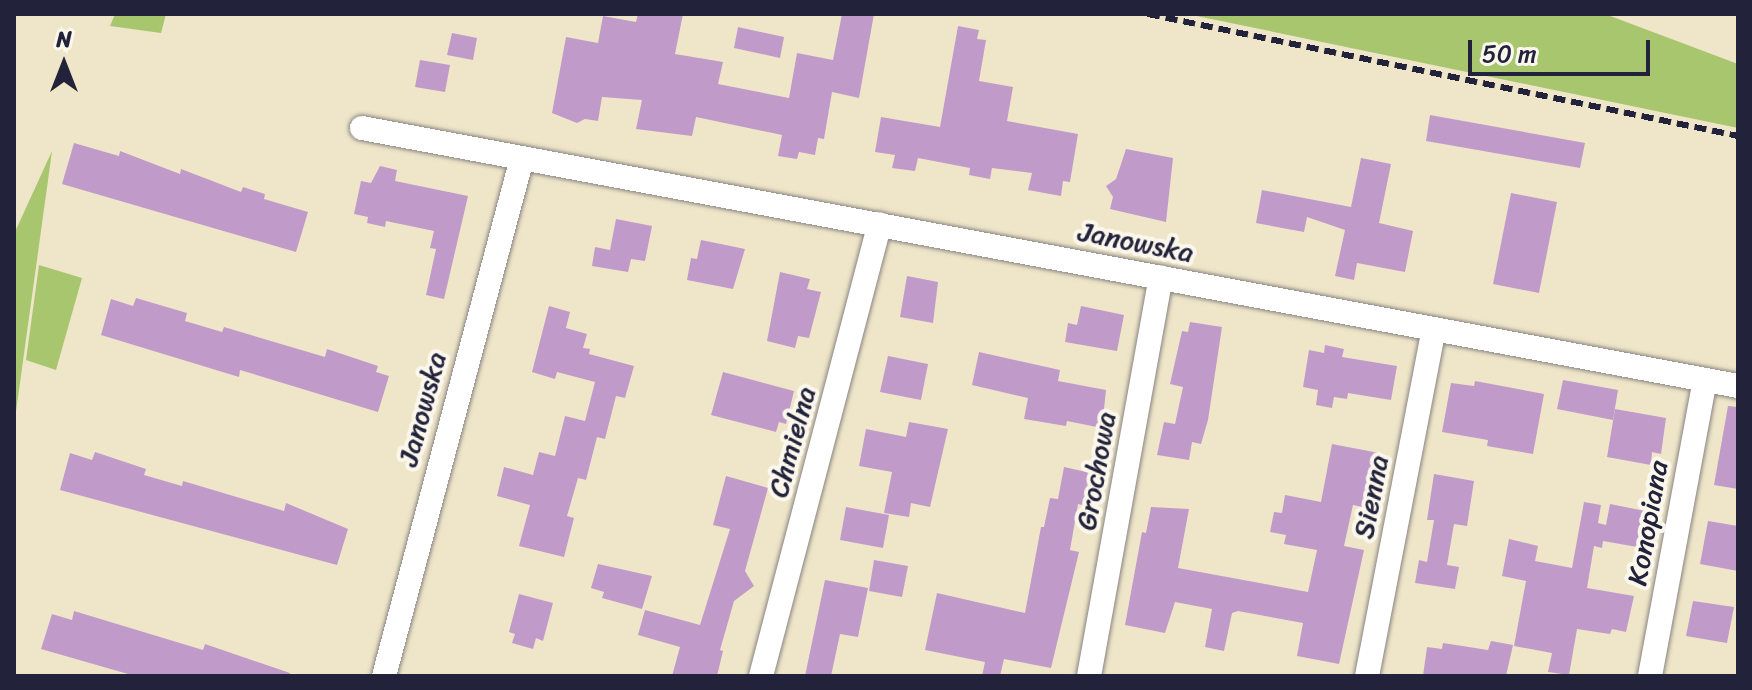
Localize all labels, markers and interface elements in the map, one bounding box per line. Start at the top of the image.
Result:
text: N [56,20,72,59]
north arrow [24,24,104,104]
scale bar [1472,24,1654,74]
text: 50 m [1482,33,1537,75]
street label: Janowska [1076,214,1196,270]
street label: Janowska [391,349,453,469]
street label: Chmielna [761,383,823,501]
street label: Grochowa [1069,409,1123,533]
street label: Sienna [1347,453,1395,541]
street label: Konopiana [1620,458,1676,588]

